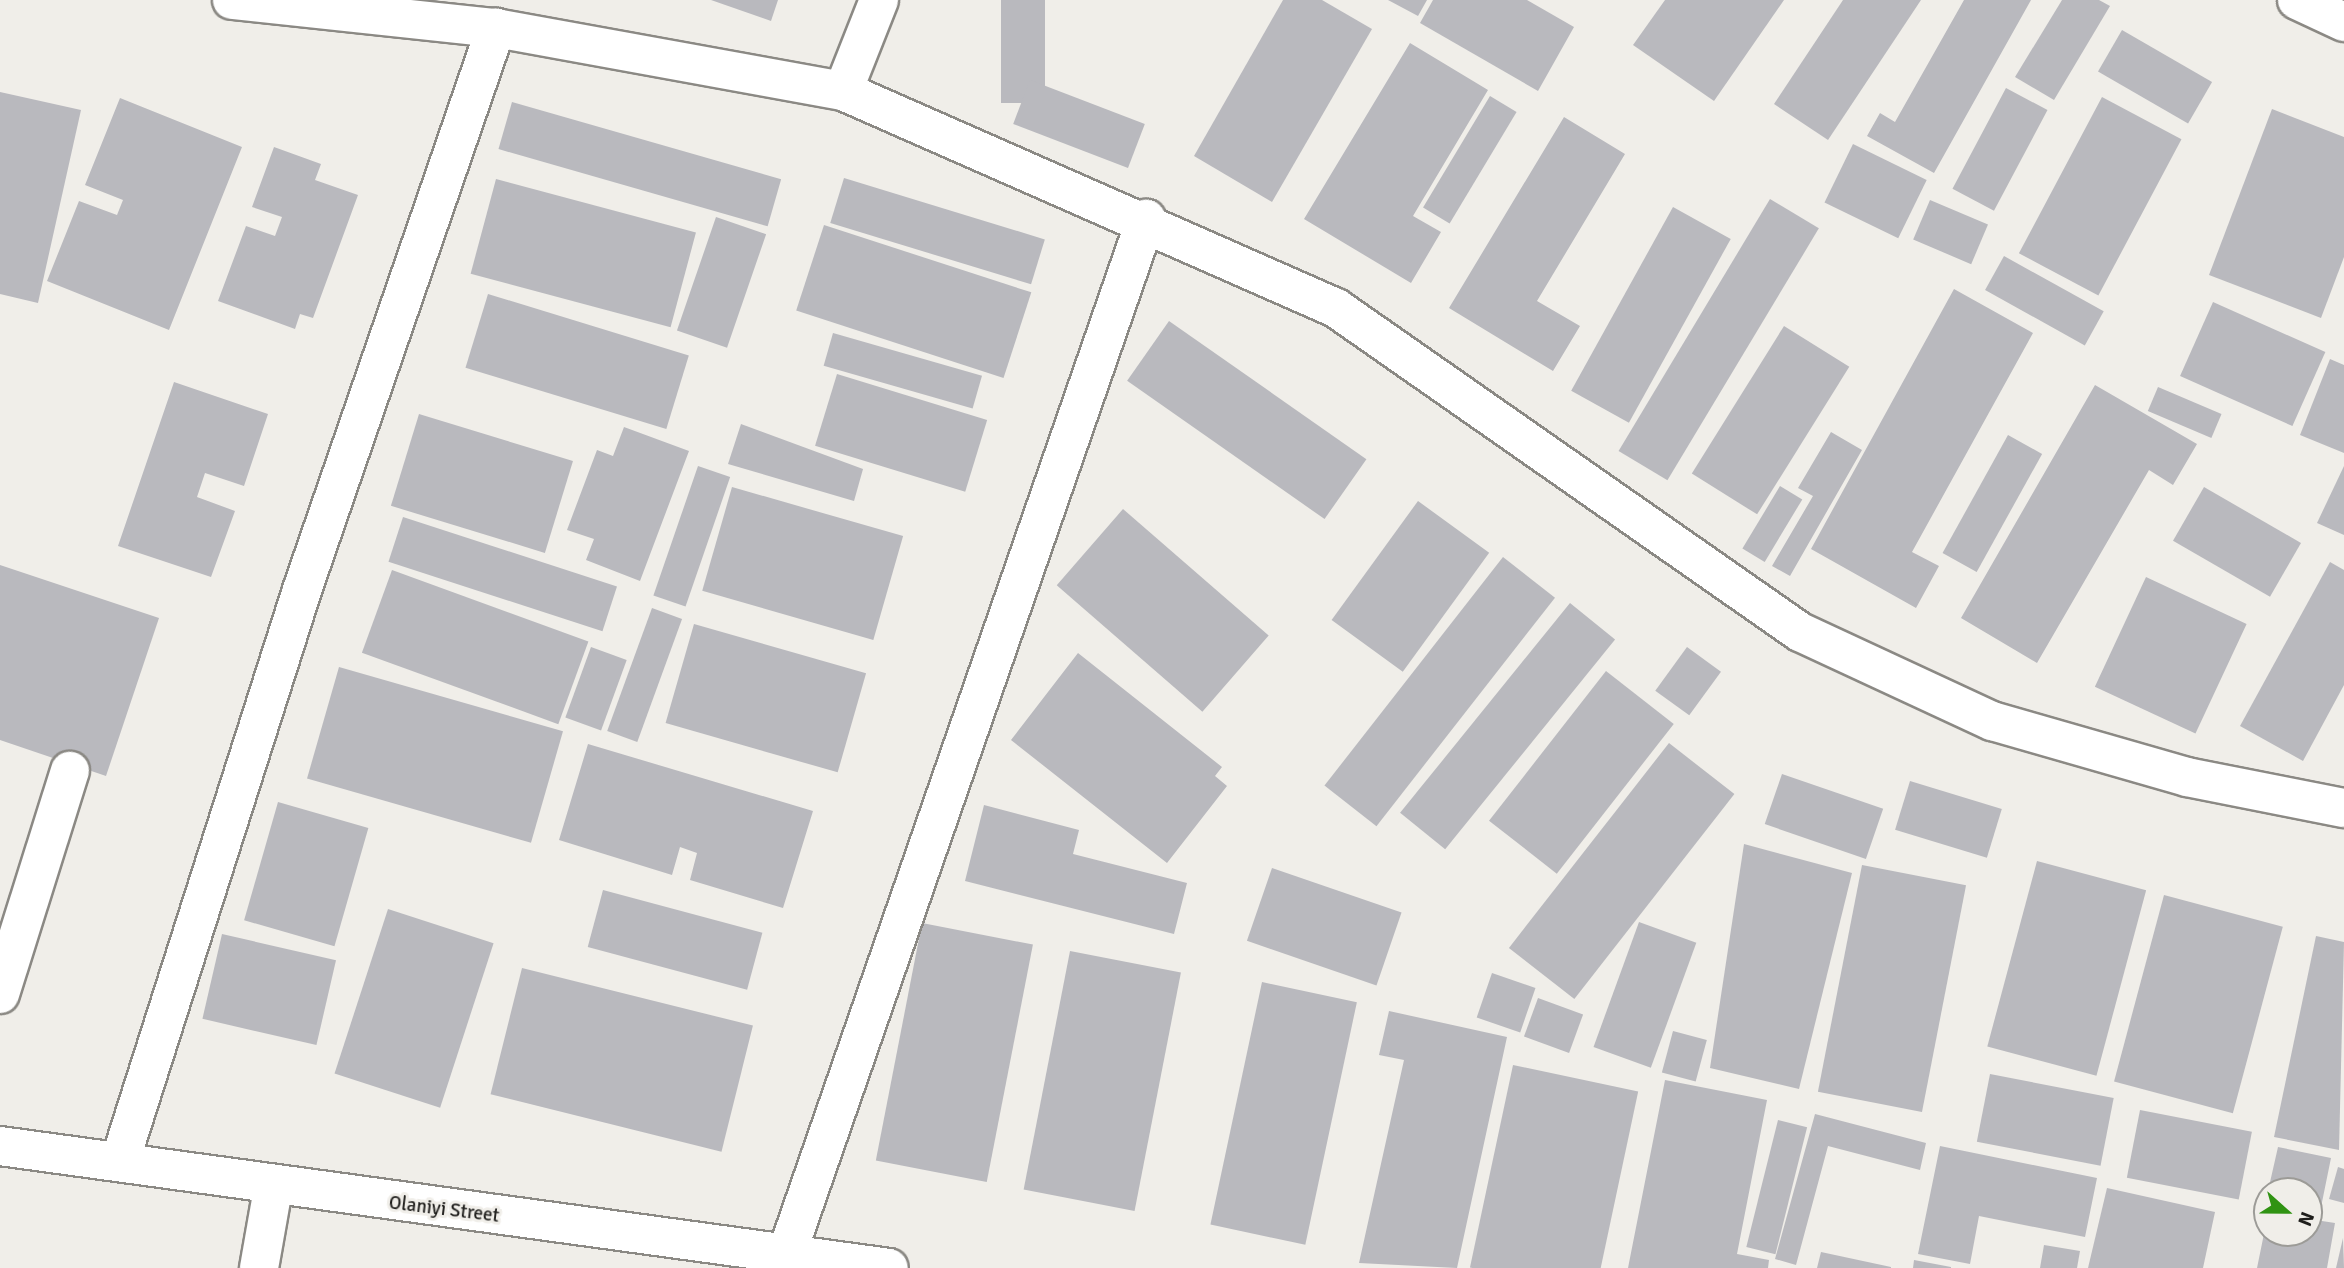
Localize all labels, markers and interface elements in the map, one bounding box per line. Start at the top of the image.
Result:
north arrow [2253,1177,2323,1247]
street label: Olaniyi Street [388,1192,500,1228]
text: N [2292,1208,2319,1229]

